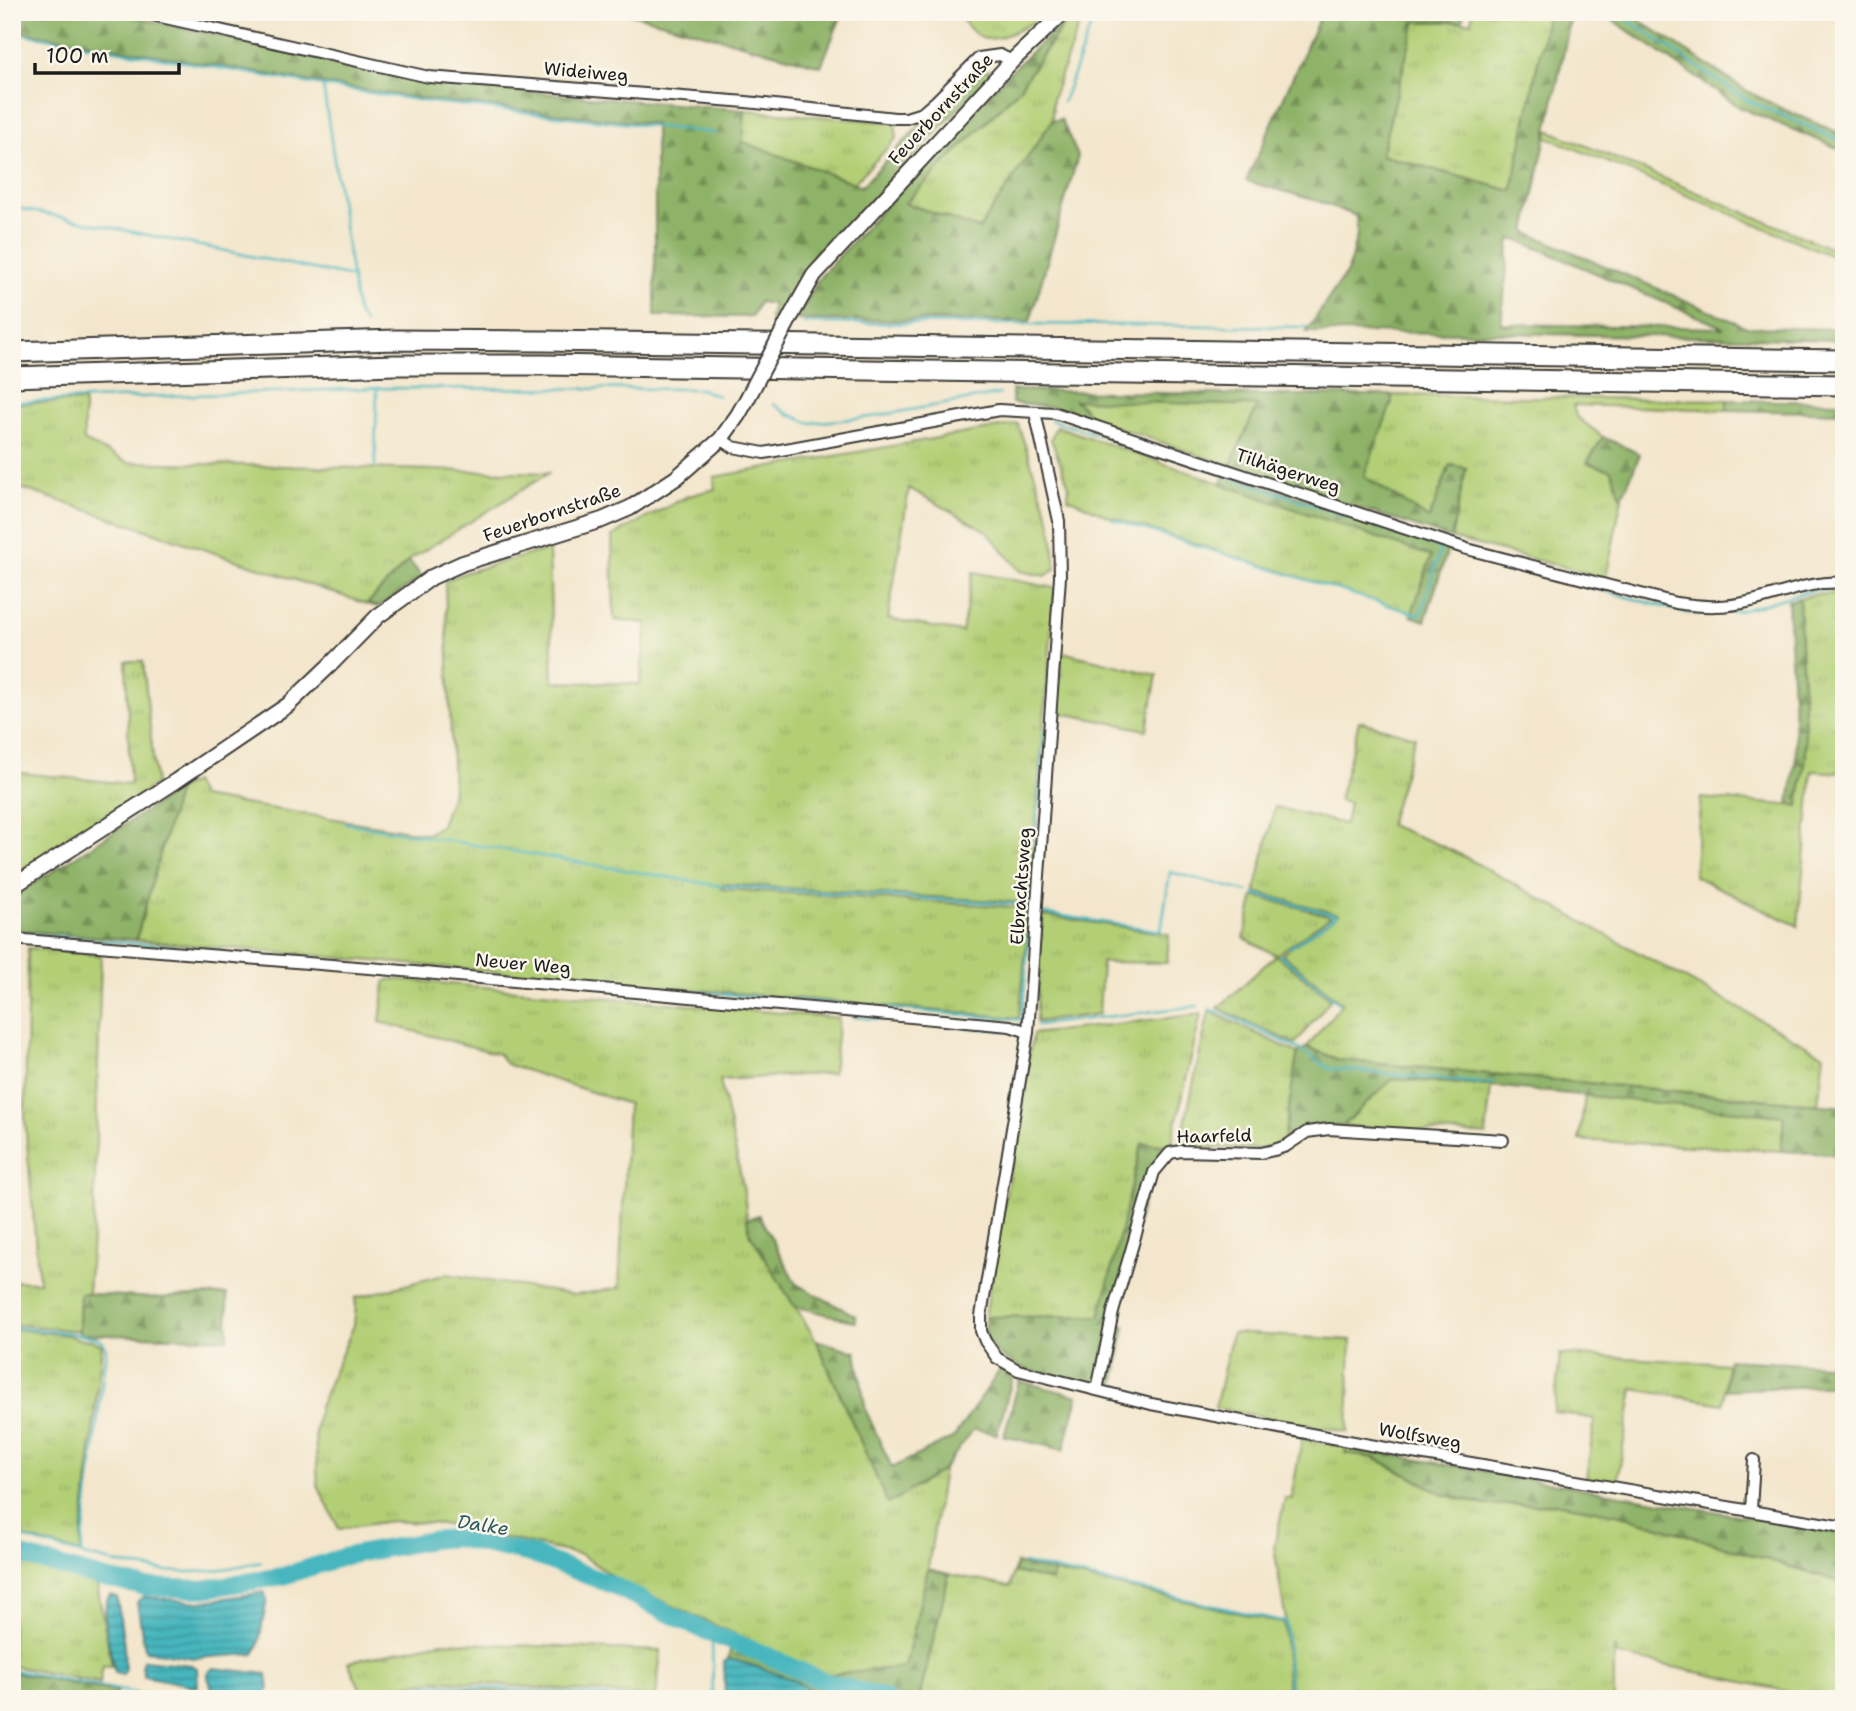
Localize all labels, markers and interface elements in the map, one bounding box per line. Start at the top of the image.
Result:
scale bar [35,32,178,76]
text: 100 m [46,42,109,70]
street label: Feuerbornstraße [883,48,999,170]
street label: Wideiweg [543,56,629,88]
street label: Tilhägerweg [1233,443,1343,499]
street label: Feuerbornstraße [480,478,624,548]
street label: Elbrachtsweg [1005,826,1037,946]
street label: Neuer Weg [474,948,572,980]
street label: Haarfeld [1176,1123,1252,1149]
street label: Wolfsweg [1377,1417,1463,1455]
water label: Dalke [456,1509,510,1541]

